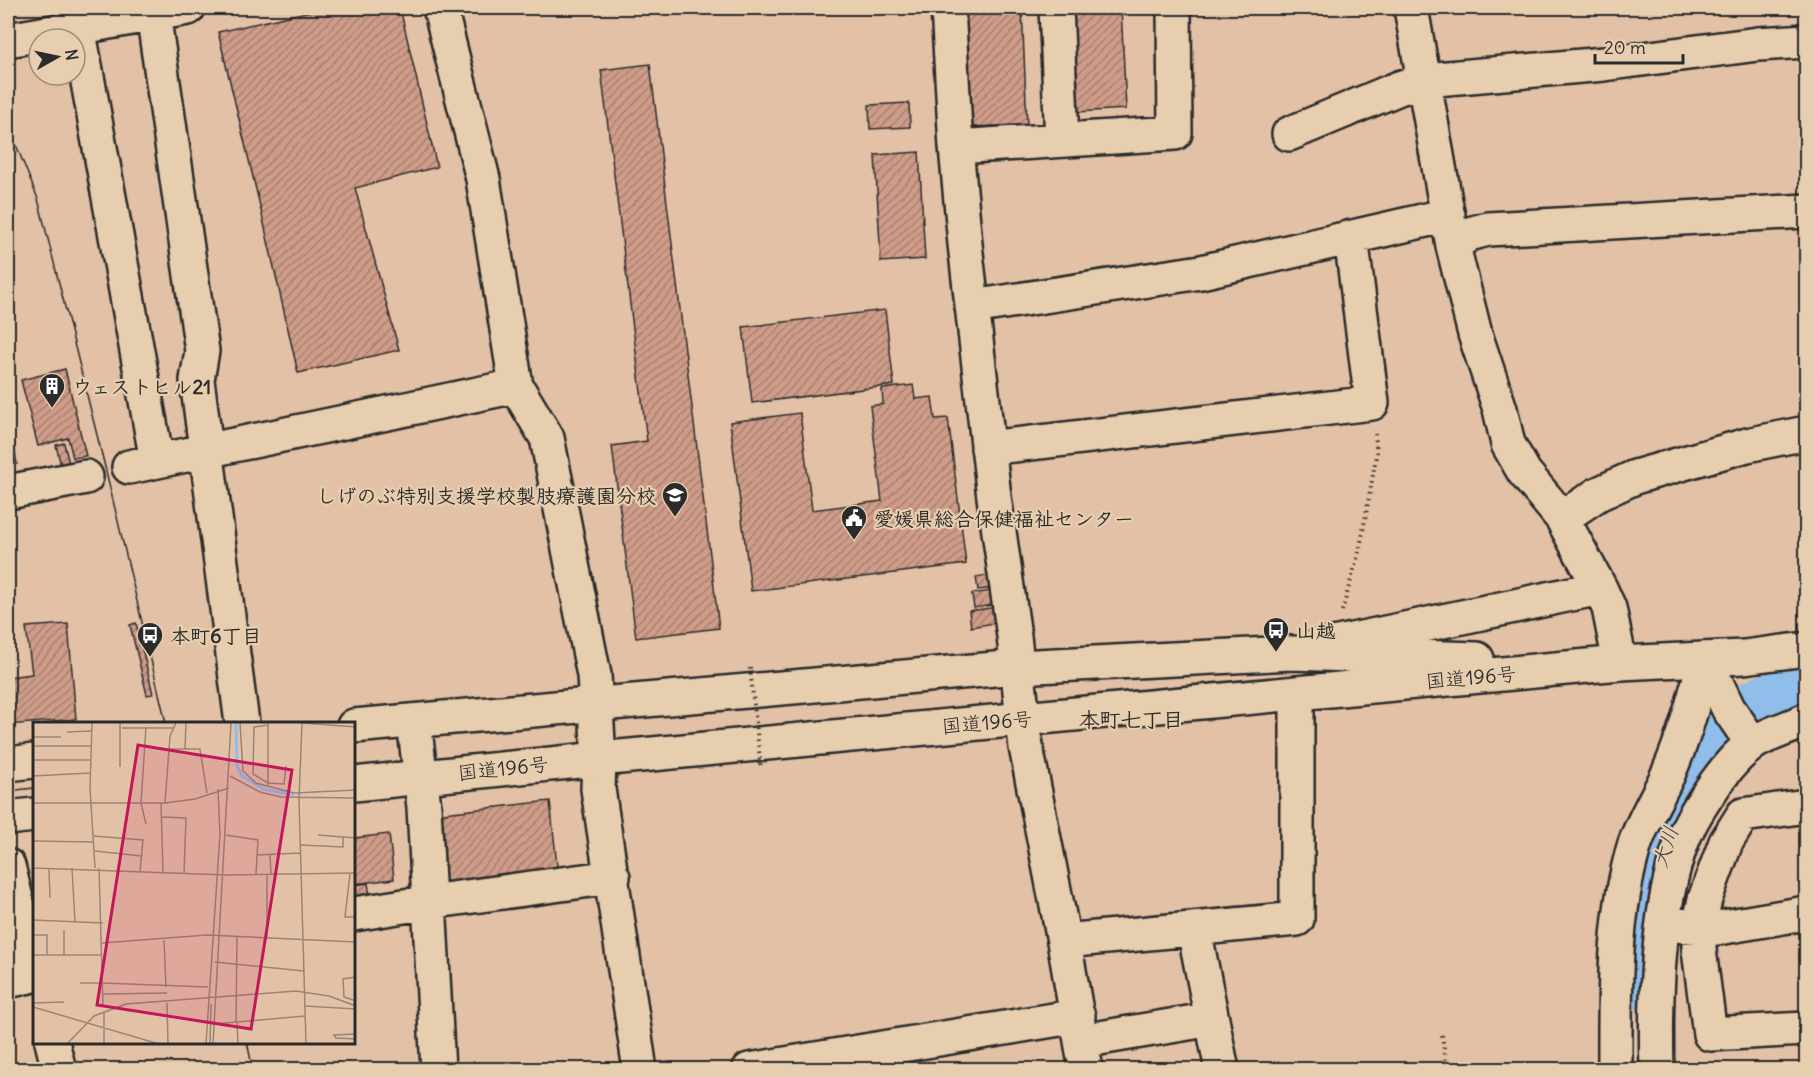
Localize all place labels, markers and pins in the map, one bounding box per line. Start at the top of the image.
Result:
building icon: ウェストヒル21 [37,371,67,409]
place label: ウェストヒル21 [72,374,211,399]
school or university icon: しげのぶ特別支援学校製肢療護園分校 [660,480,690,518]
place label: しげのぶ特別支援学校製肢療護園分校 [316,483,656,508]
public building icon: 愛媛県総合保健福祉センター [839,503,869,541]
place label: 愛媛県総合保健福祉センター [874,506,1134,531]
bus stop icon: 山越 [1261,615,1291,653]
place label: 山越 [1296,618,1336,643]
bus stop icon: 本町6丁目 [135,620,165,658]
place label: 本町6丁目 [170,623,262,648]

